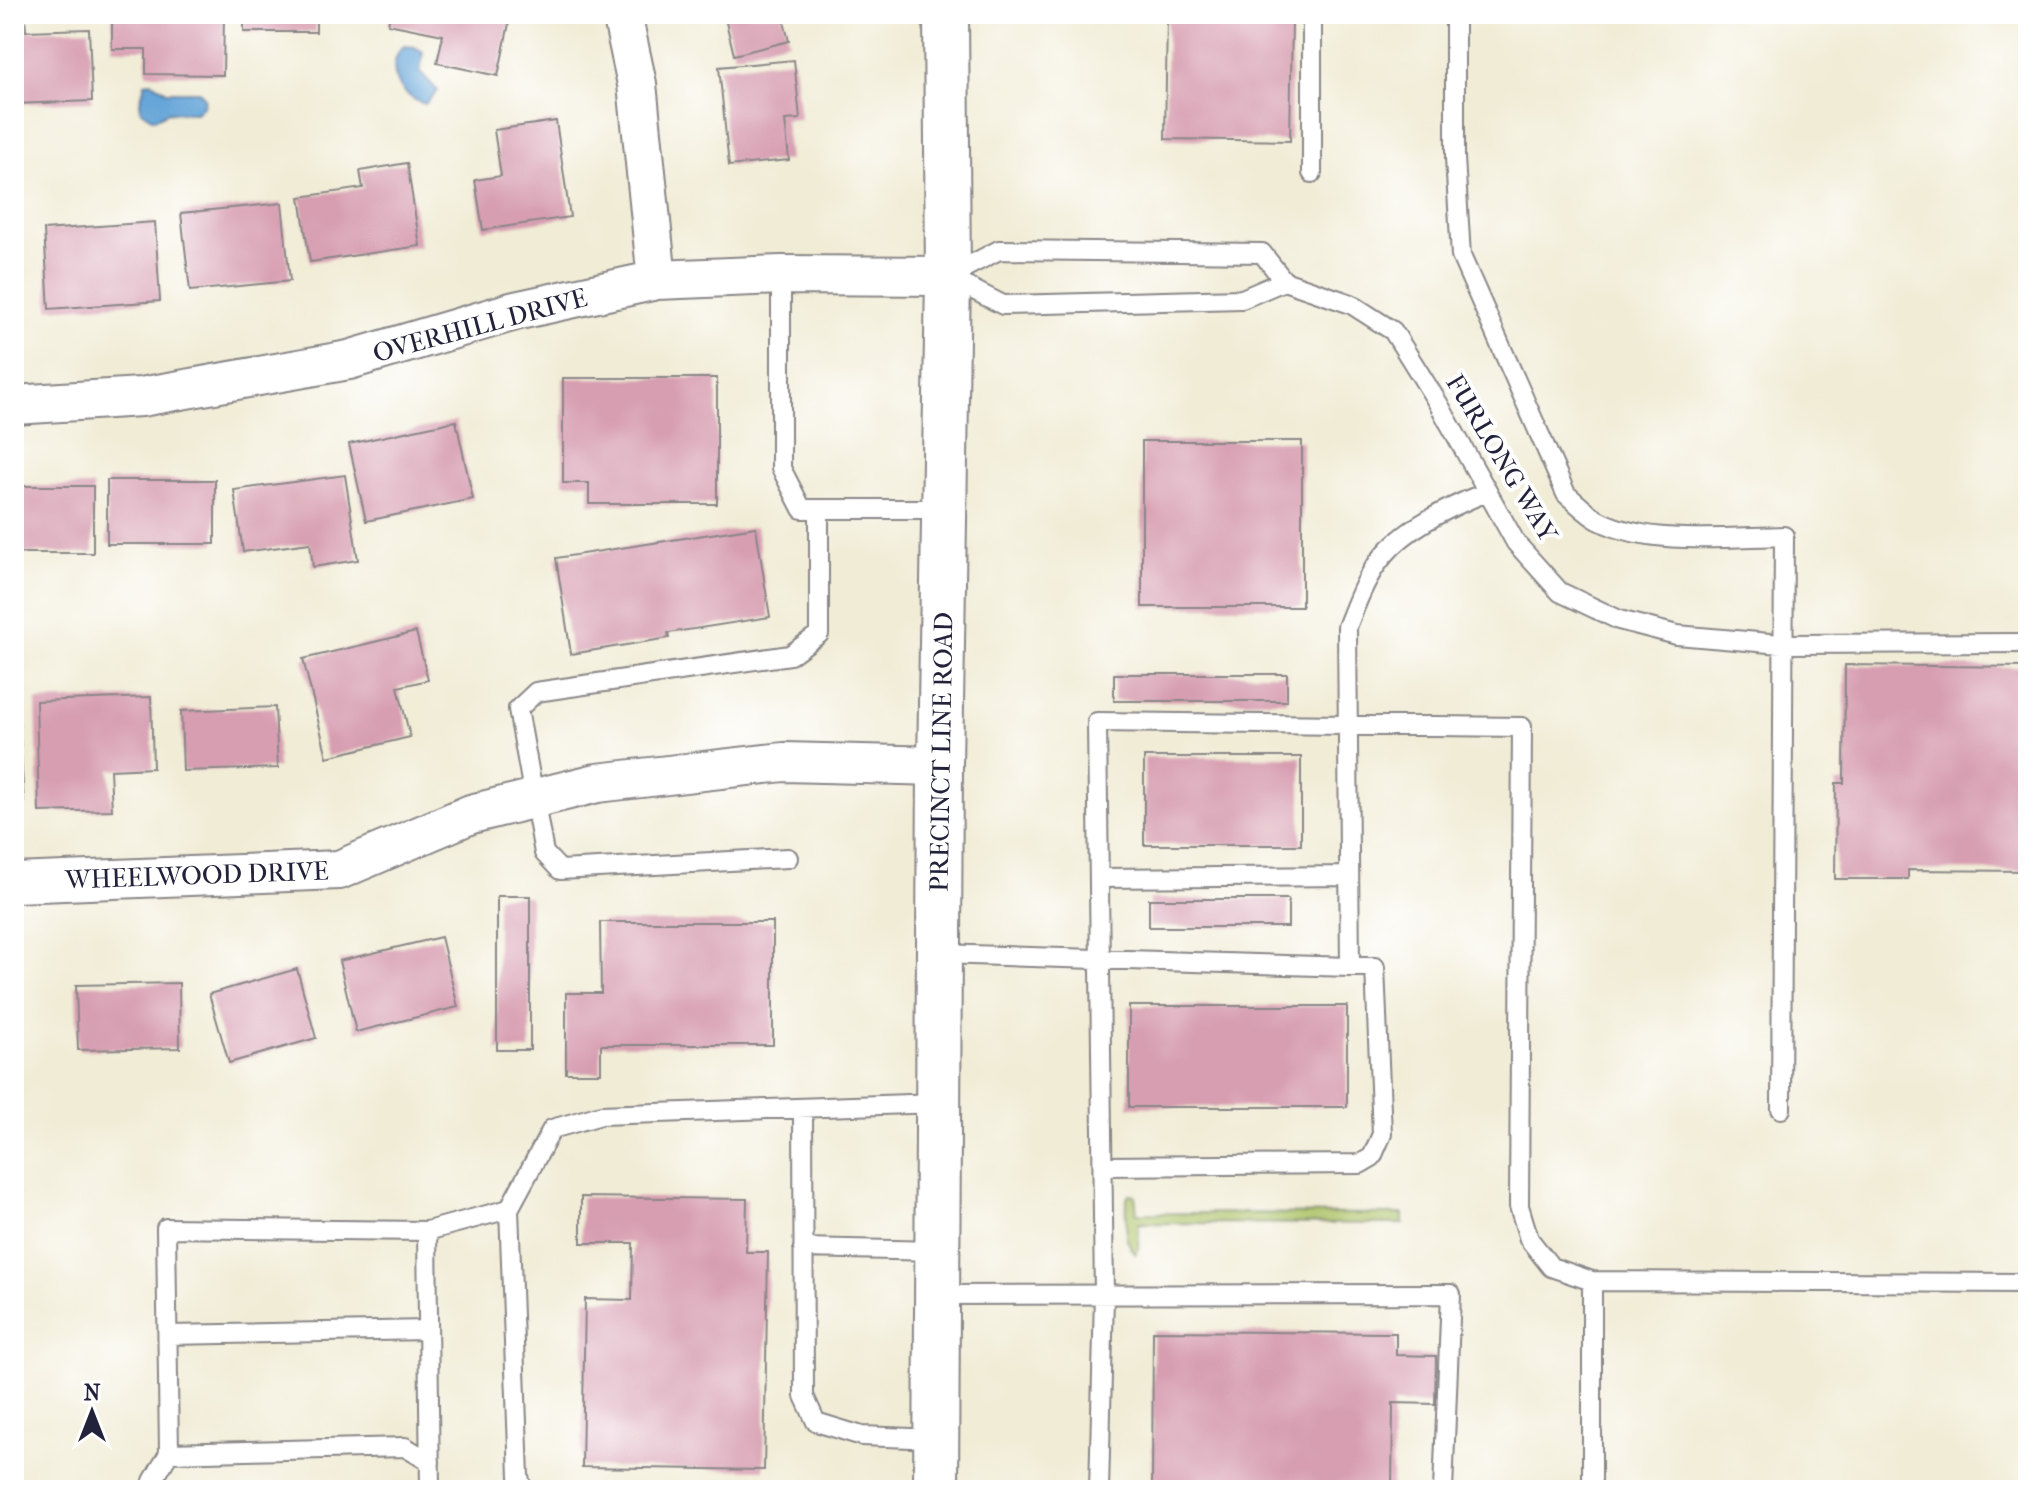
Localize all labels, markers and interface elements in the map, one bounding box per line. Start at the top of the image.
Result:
street label: OVERHILL DRIVE [370,282,591,369]
street label: FURLONG WAY [1439,369,1564,549]
street label: PRECINCT LINE ROAD [924,612,959,892]
street label: WHEELWOOD DRIVE [64,855,330,896]
north arrow [52,1372,132,1452]
text: N [84,1380,101,1406]

